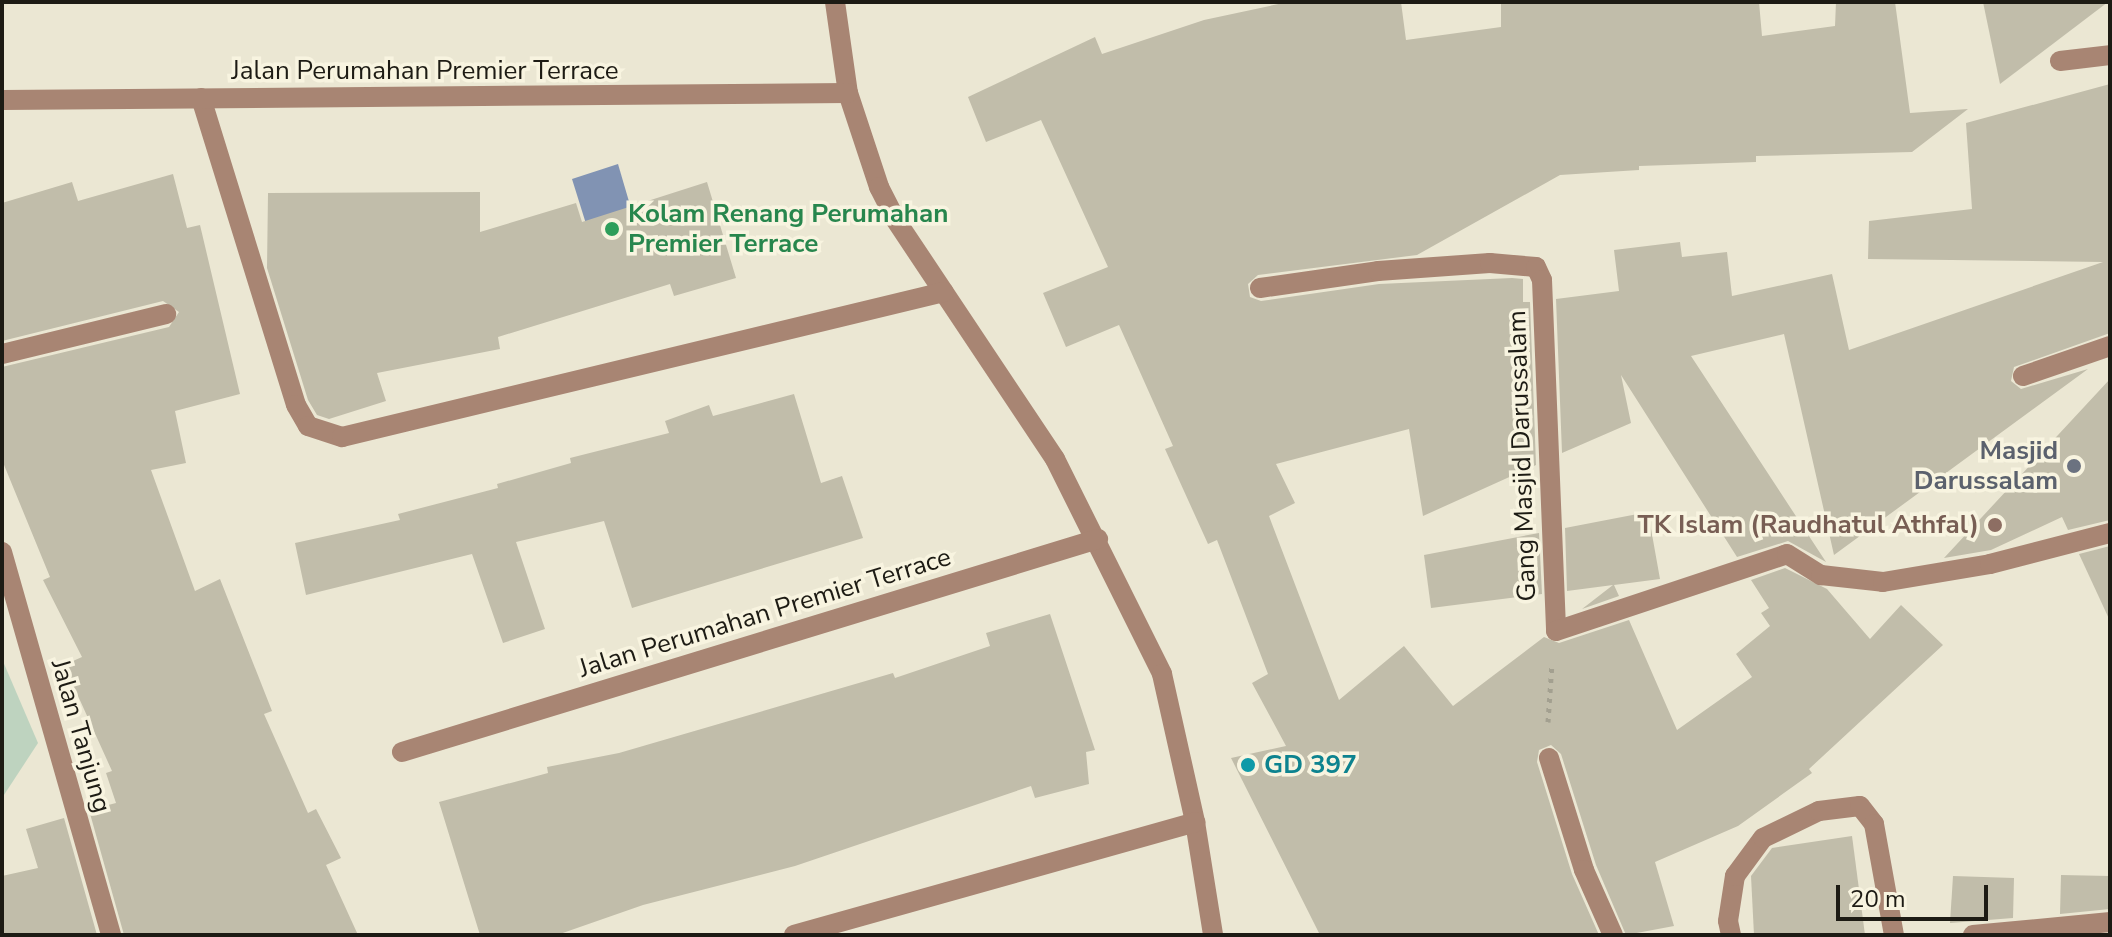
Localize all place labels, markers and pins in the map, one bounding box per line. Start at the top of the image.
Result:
place label: Kolam Renang Perumahan Premier Terrace [628,198,949,260]
marker: Kolam Renang Perumahan Premier Terrace [603,220,621,238]
place label: Masjid Darussalam [1914,435,2058,496]
marker: Masjid Darussalam [2065,457,2083,475]
place label: TK Islam (Raudhatul Athfal) [1638,509,1979,541]
marker: TK Islam (Raudhatul Athfal) [1986,516,2004,534]
place label: GD 397 [1264,749,1357,781]
marker: GD 397 [1239,756,1257,774]

